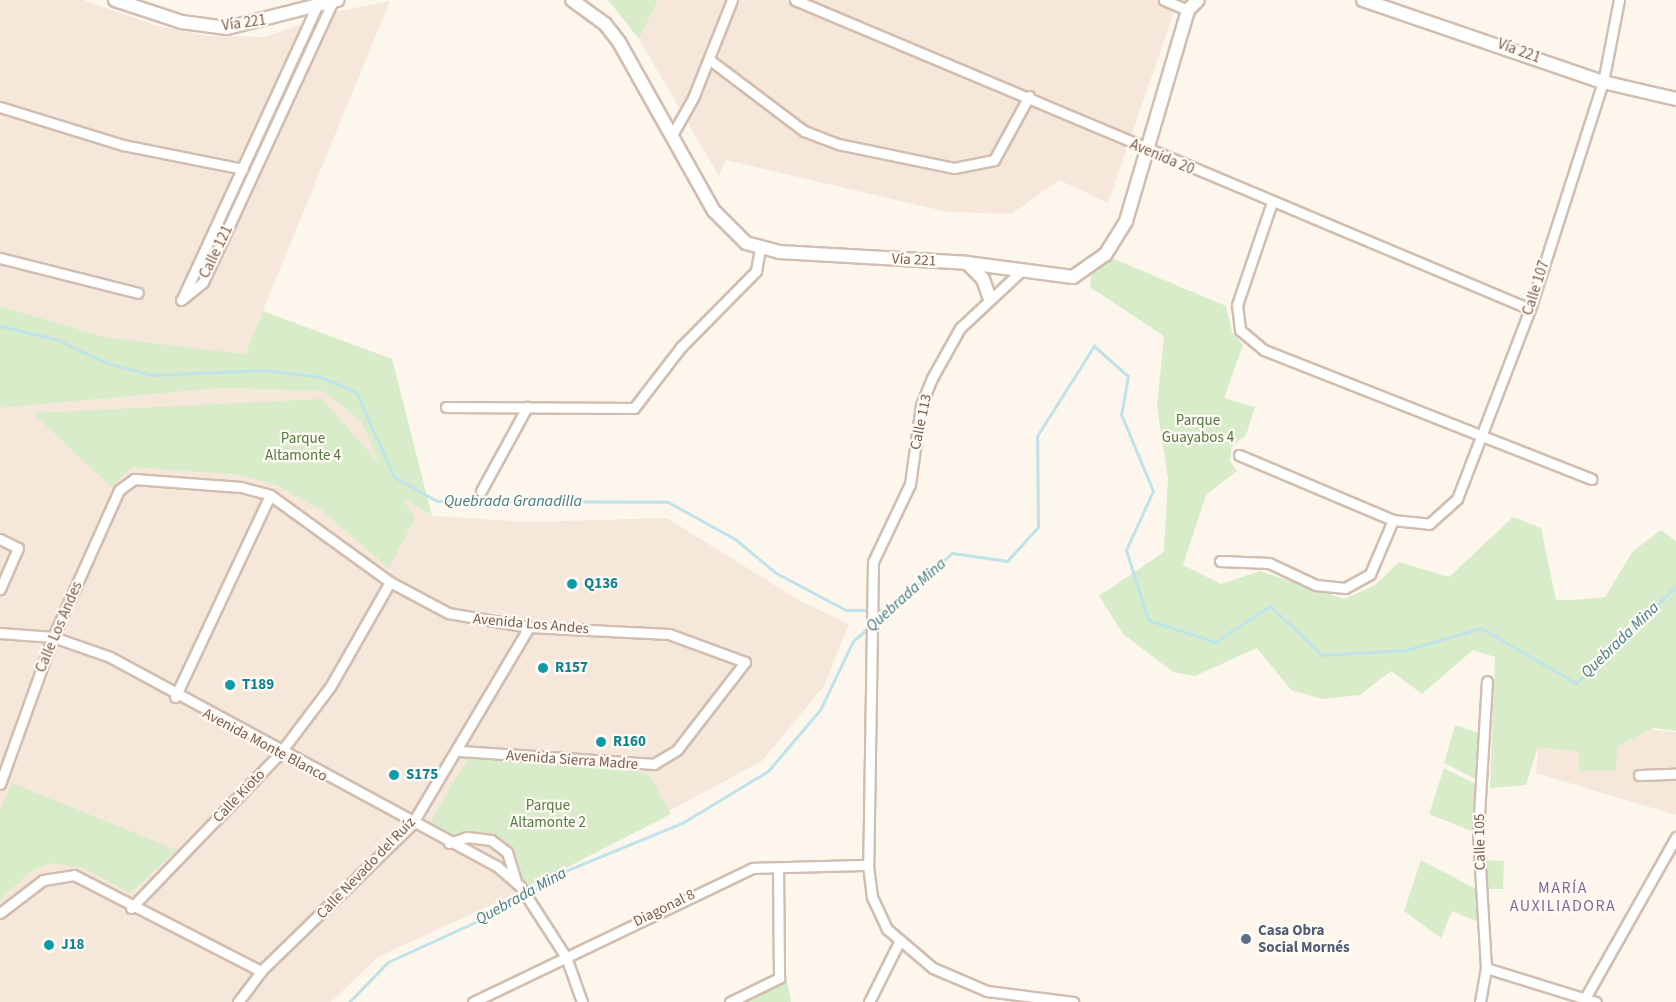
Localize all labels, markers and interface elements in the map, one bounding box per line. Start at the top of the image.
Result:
street label: Vía 221 [221,11,267,35]
street label: Vía 221 [1495,35,1543,67]
street label: Avenida 20 [1127,135,1197,179]
street label: Calle 121 [196,223,236,281]
street label: Vía 221 [891,250,937,270]
street label: Calle 107 [1519,258,1553,318]
street label: Calle 113 [906,392,936,452]
park label: Parque Guayabos 4 [1162,411,1234,446]
park label: Parque Altamonte 4 [265,429,341,464]
water label: Quebrada Granadilla [444,491,582,511]
water label: Quebrada Mina [862,554,950,636]
place label: Q136 [584,575,618,593]
marker: Q136 [565,577,579,591]
street label: Calle Los Andes [32,579,86,675]
water label: Quebrada Mina [1577,598,1663,682]
street label: Avenida Los Andes [472,610,590,638]
place label: R157 [555,659,588,677]
marker: R157 [536,661,550,675]
place label: T189 [242,676,274,694]
marker: T189 [223,678,237,692]
street label: Avenida Monte Blanco [199,704,331,786]
place label: R160 [613,733,646,751]
marker: R160 [594,735,608,749]
street label: Avenida Sierra Madre [505,746,639,774]
street label: Calle Kioto [209,765,269,827]
place label: S175 [406,766,438,784]
marker: S175 [387,768,401,782]
park label: Parque Altamonte 2 [510,796,586,831]
street label: Calle Nevado del Ruíz [313,813,419,923]
street label: Calle 105 [1471,814,1489,870]
water label: Quebrada Mina [472,863,570,929]
district label: MARÍA AUXILIADORA [1510,878,1616,916]
street label: Diagonal 8 [630,885,698,931]
place label: Casa Obra Social Mornés [1258,921,1350,956]
marker: Casa Obra Social Mornés [1239,932,1253,946]
place label: J18 [61,936,84,954]
marker: J18 [42,938,56,952]

